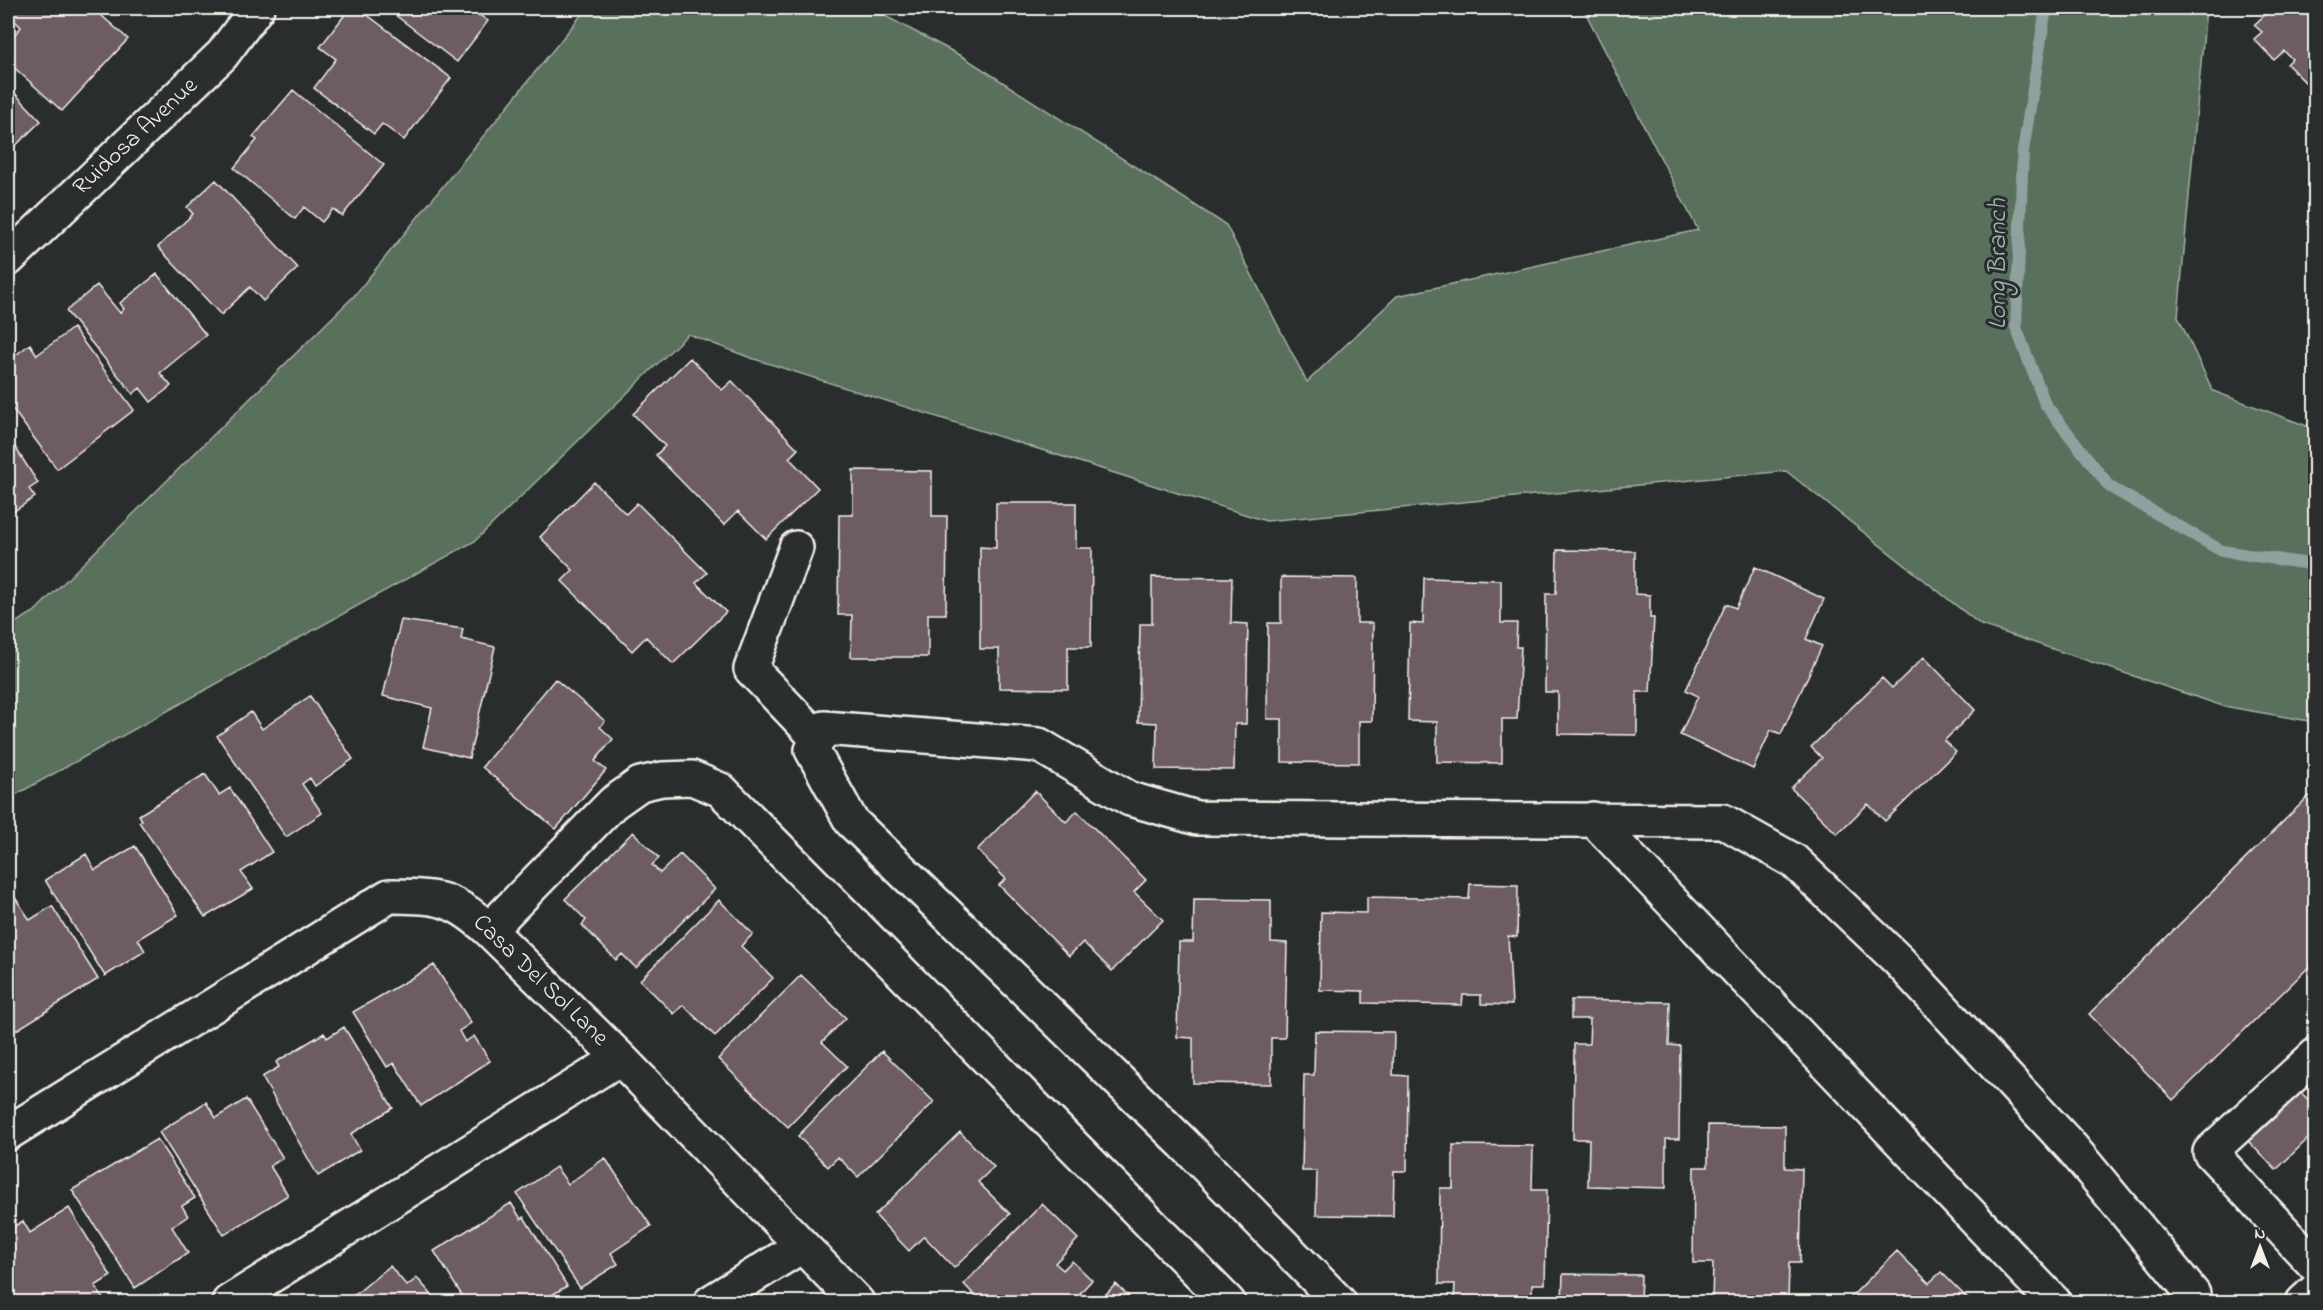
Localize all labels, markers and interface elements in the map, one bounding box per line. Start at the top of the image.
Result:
street label: Ruidosa Avenue [65,69,207,204]
water label: Long Branch [1980,198,2018,329]
street label: Casa Del Sol Lane [464,907,616,1055]
north arrow [2230,1217,2290,1277]
text: N [2255,1222,2266,1246]

